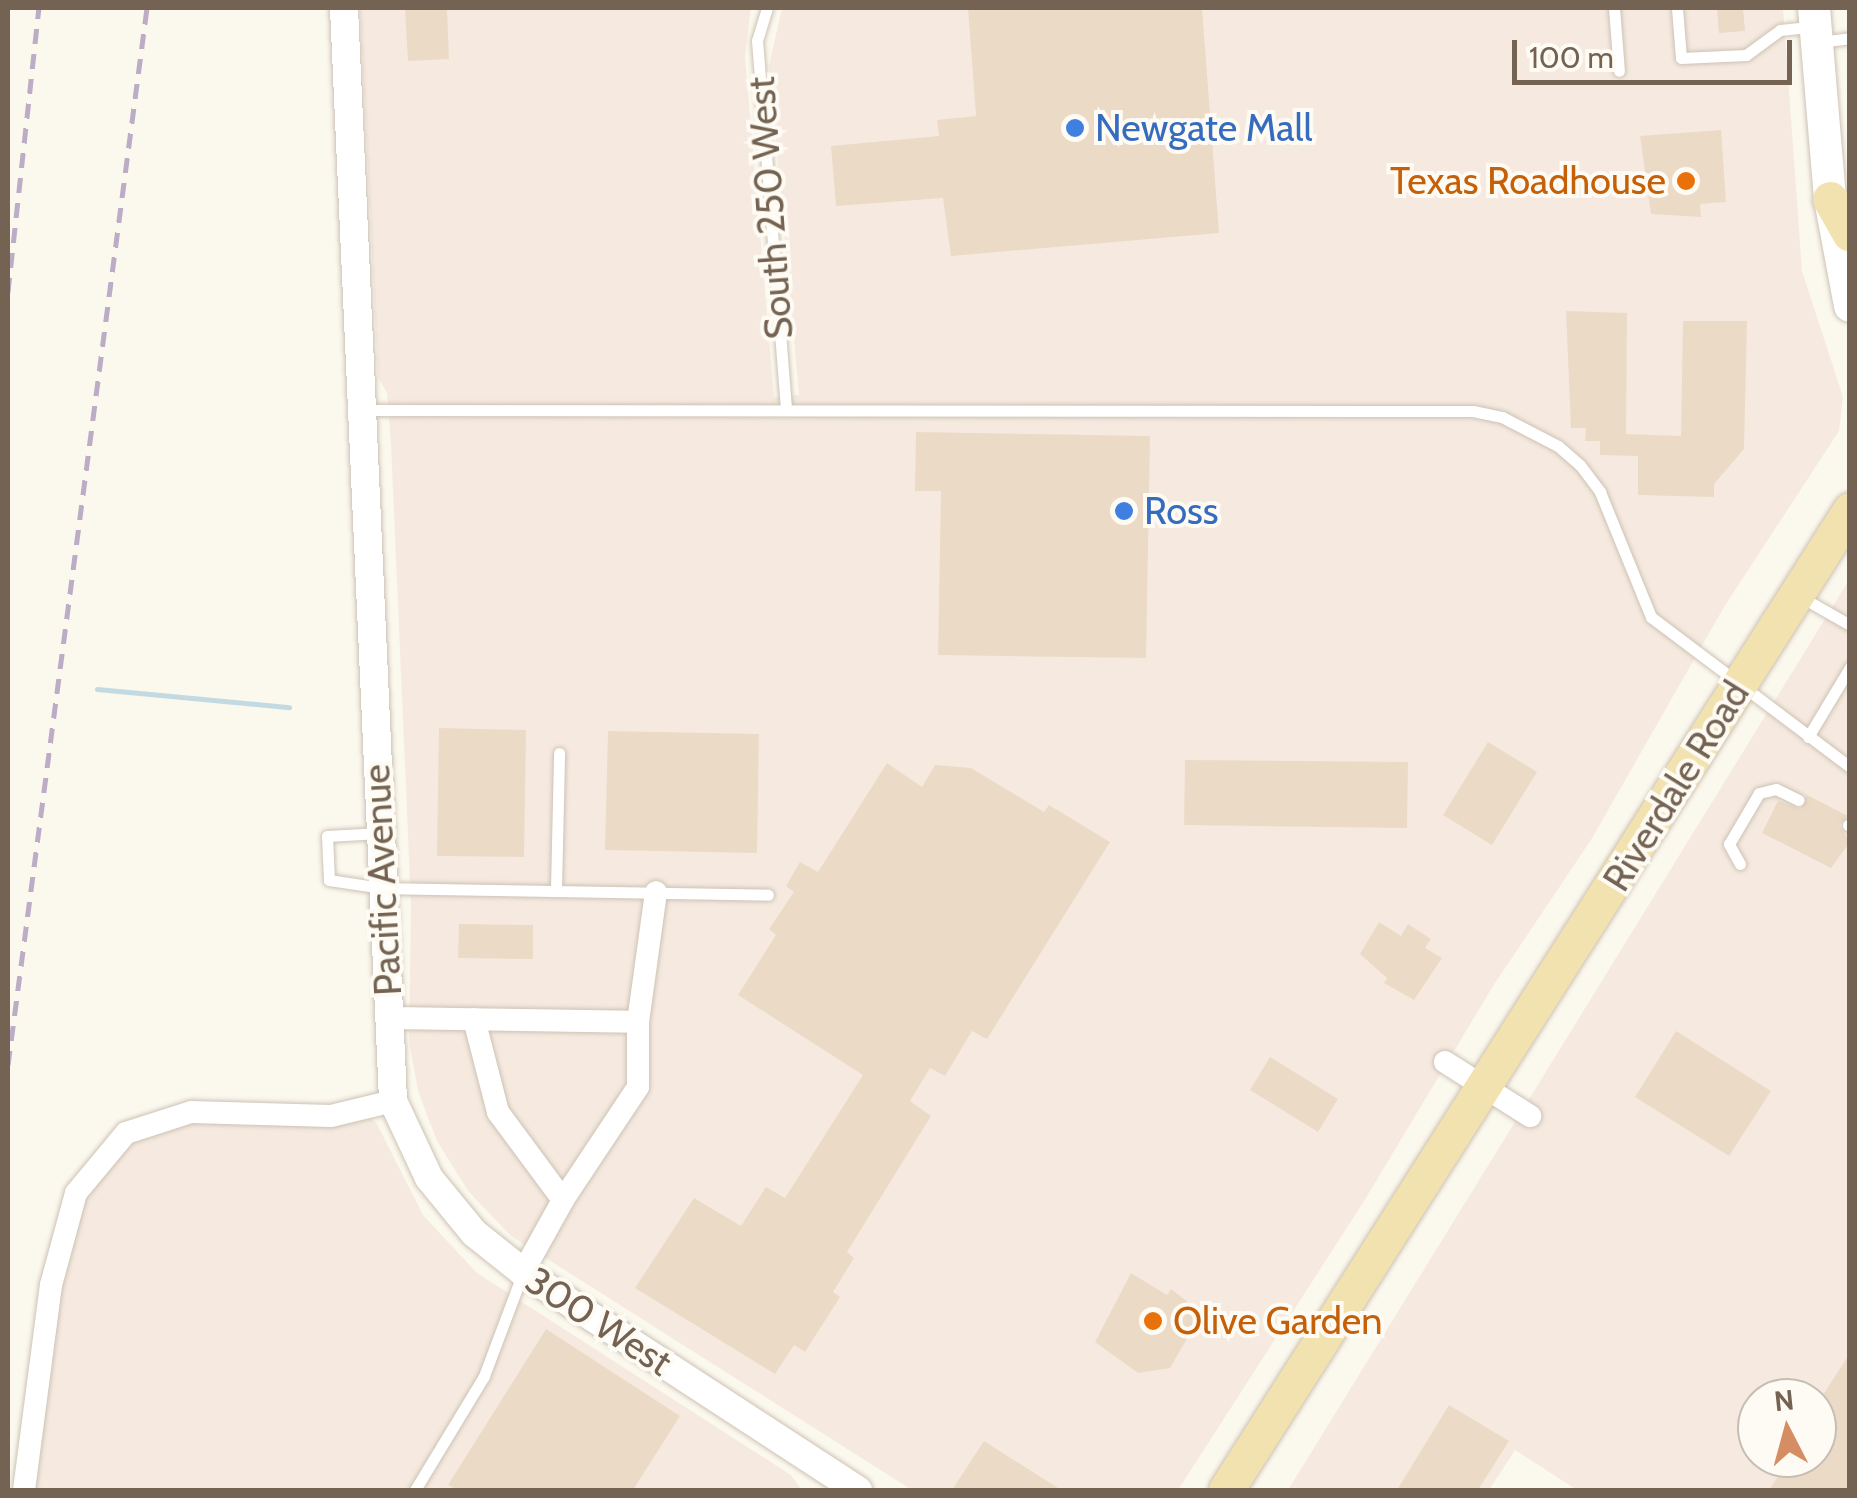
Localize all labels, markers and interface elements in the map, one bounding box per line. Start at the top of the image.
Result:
scale bar [1517,20,1797,82]
text: 100 m [1529,39,1614,76]
street label: South 250 West [738,75,802,341]
place label: Newgate Mall [1095,105,1312,151]
marker: Newgate Mall [1064,117,1086,139]
place label: Texas Roadhouse [1390,158,1666,204]
marker: Texas Roadhouse [1675,170,1697,192]
place label: Ross [1144,488,1219,534]
marker: Ross [1113,500,1135,522]
street label: Riverdale Road [1593,673,1759,899]
street label: Pacific Avenue [353,763,411,997]
street label: 300 West [518,1257,680,1385]
place label: Olive Garden [1173,1298,1382,1344]
marker: Olive Garden [1142,1310,1164,1332]
north arrow [1737,1378,1837,1478]
text: N [1772,1382,1796,1418]

